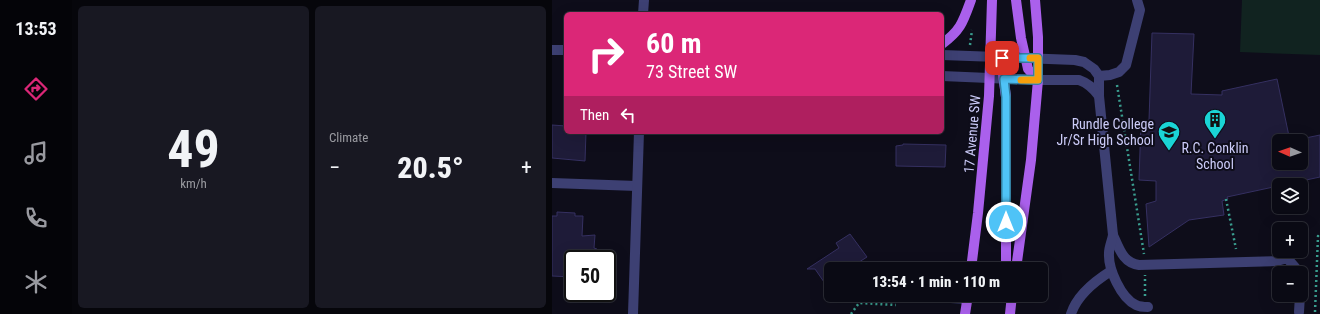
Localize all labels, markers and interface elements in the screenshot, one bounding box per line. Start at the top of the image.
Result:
text: 13:53 [15,18,57,39]
text: 60 m [646,27,702,60]
icon: right [580,28,632,80]
pin [985,41,1019,75]
icon: arrive [991,47,1013,69]
text: 73 Street SW [646,61,737,82]
icon: directions [22,75,50,103]
street label: 17 Avenue SW [961,94,983,174]
icon: left [617,104,639,126]
text: Then [580,106,609,124]
building icon: R.C. Conklin School [1202,107,1228,140]
place label: Rundle College Jr/Sr High School [1057,116,1154,148]
text: 49 [167,119,220,180]
school or university icon: Rundle College Jr/Sr High School [1156,119,1182,152]
text: Climate [329,130,368,145]
north arrow [1272,134,1308,170]
map controls [1272,134,1308,302]
icon: music [22,139,50,167]
place label: R.C. Conklin School [1181,140,1249,172]
text: 20.5° [397,150,464,185]
text: − [329,155,340,180]
text: + [521,155,532,180]
text: km/h [180,176,207,191]
button: layers [1272,178,1308,214]
position arrow [985,201,1027,243]
icon: phone [22,204,50,232]
button: + [1272,222,1308,258]
speed limit sign: 50 [564,250,616,302]
button: − [1272,266,1308,302]
icon: climate [22,268,50,296]
text: 13:54 · 1 min · 110 m [872,273,1000,291]

